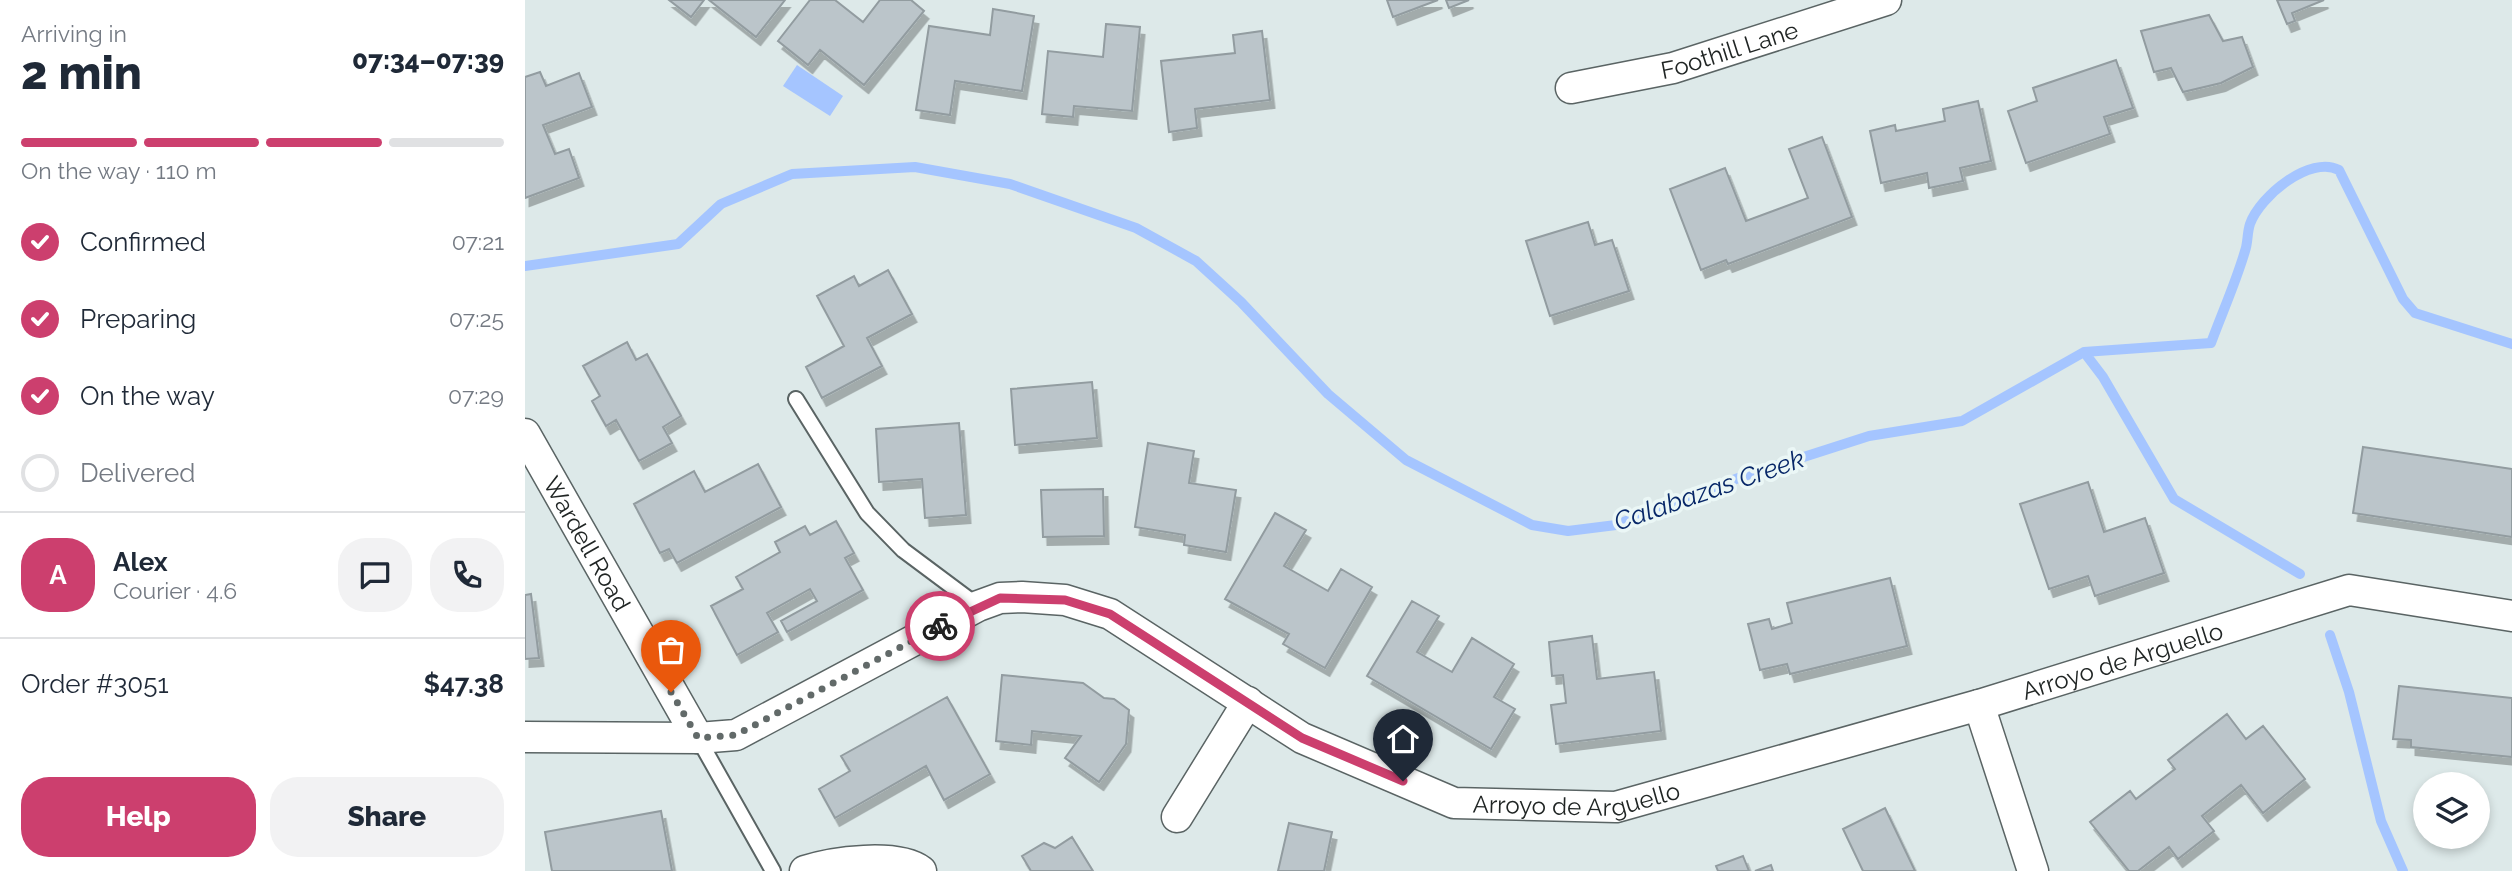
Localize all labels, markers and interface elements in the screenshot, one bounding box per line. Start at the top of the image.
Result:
street label: Foothill Lane [1658,15,1802,85]
text: Arriving in [21,20,127,47]
text: 07:34–07:39 [352,45,504,75]
text: 2 min [21,46,142,100]
text: On the way · 110 m [21,157,217,184]
icon: check [21,223,59,261]
text: Confirmed [80,227,206,257]
text: 07:21 [452,228,504,255]
icon: check [21,300,59,338]
text: Preparing [80,304,196,334]
text: 07:25 [449,305,504,332]
icon: check [21,377,59,415]
text: On the way [80,381,215,411]
text: 07:29 [448,382,504,409]
water label: Calabazas Creek [1610,443,1808,537]
text: Delivered [80,458,195,488]
street label: Wardell Road [538,471,637,616]
button: chat [338,538,412,612]
button: phone [430,538,504,612]
text: Alex [113,547,168,577]
text: A [49,560,67,590]
text: Courier · 4.6 [113,577,237,604]
courier [905,591,975,661]
icon: bike [921,607,959,645]
street label: Arroyo de Arguello [2018,616,2226,705]
pin [641,620,701,692]
icon: bag [652,631,690,669]
text: Order #3051 [21,669,169,699]
text: $47.38 [423,669,504,699]
pin [1373,709,1433,781]
icon: home [1384,720,1422,758]
map controls [2413,772,2490,849]
button: layers [2413,772,2490,849]
street label: Arroyo de Arguello [1472,775,1683,822]
button: Help [21,777,256,857]
button: Share [270,777,504,857]

